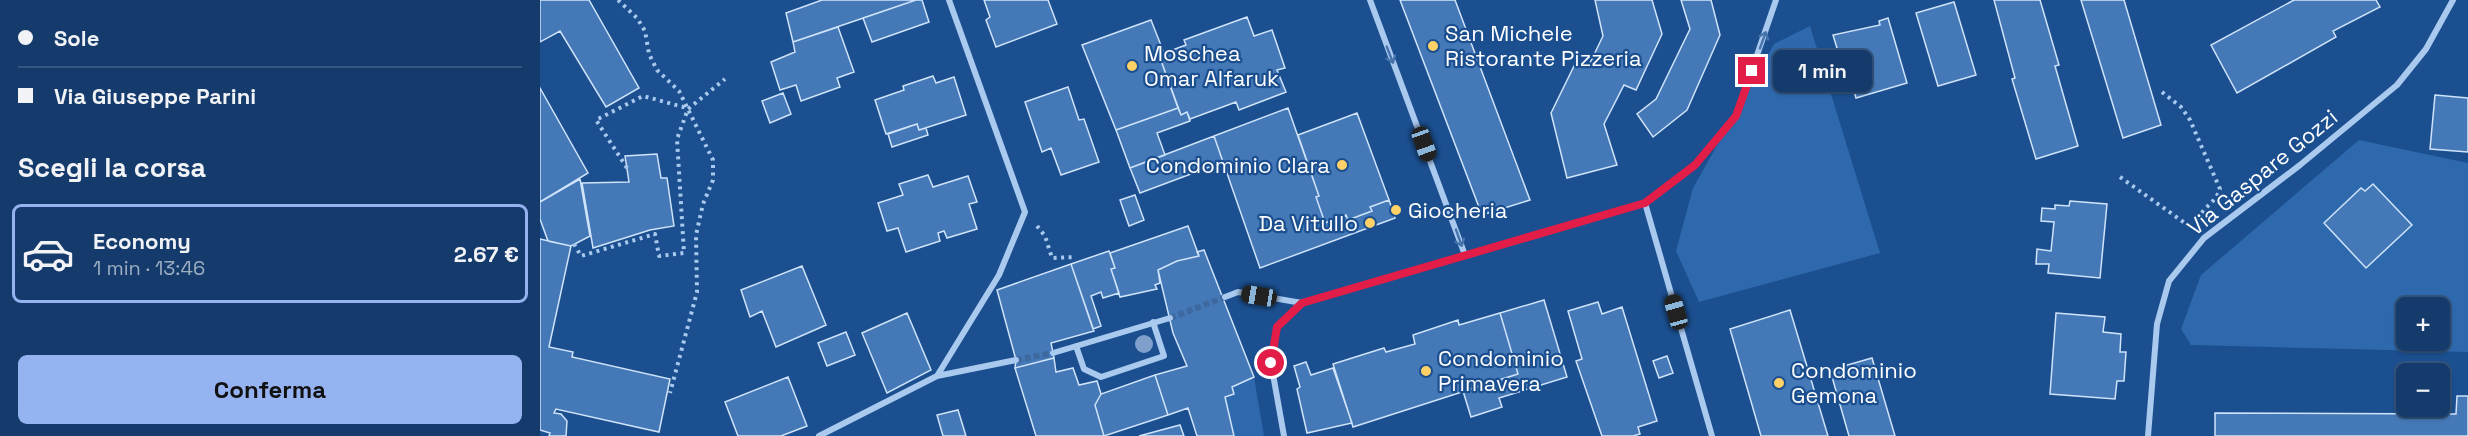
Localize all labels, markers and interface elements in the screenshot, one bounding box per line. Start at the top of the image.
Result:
place label: San Michele Ristorante Pizzeria [1445,19,1642,72]
text: Sole [54,24,99,52]
one-way arrow [1759,31,1770,50]
place label: Moschea Omar Alfaruk [1144,39,1279,92]
marker: San Michele Ristorante Pizzeria [1426,39,1440,53]
one-way arrow [1386,45,1397,64]
callout: 1 min [1773,50,1872,92]
route end [1738,57,1765,84]
text: 1 min [1798,58,1847,84]
marker: Moschea Omar Alfaruk [1125,59,1139,73]
text: Via Giuseppe Parini [54,82,256,110]
street label: Via Gaspare Gozzi [2181,103,2343,241]
car [1409,124,1439,164]
text: Scegli la corsa [18,150,206,185]
place label: Condominio Clara [1146,151,1330,179]
marker: Condominio Clara [1335,158,1349,172]
place label: Giocheria [1408,196,1508,224]
marker: Giocheria [1389,203,1403,217]
place label: Da Vitullo [1258,209,1358,237]
marker: Da Vitullo [1363,216,1377,230]
icon: car [21,227,75,281]
text: Economy [93,227,191,255]
one-way arrow [1454,228,1465,246]
text: 2.67 € [454,240,519,268]
text: 1 min · 13:46 [93,255,205,281]
car [1240,284,1278,308]
car [1662,292,1690,332]
map controls [2396,297,2450,417]
button: + [2396,297,2450,351]
place label: Condominio Primavera [1438,344,1564,397]
route start [1257,349,1284,376]
button: Conferma [18,355,522,424]
place label: Condominio Gemona [1791,356,1917,409]
button: − [2396,363,2450,417]
marker: Condominio Primavera [1419,364,1433,378]
marker: Condominio Gemona [1772,376,1786,390]

